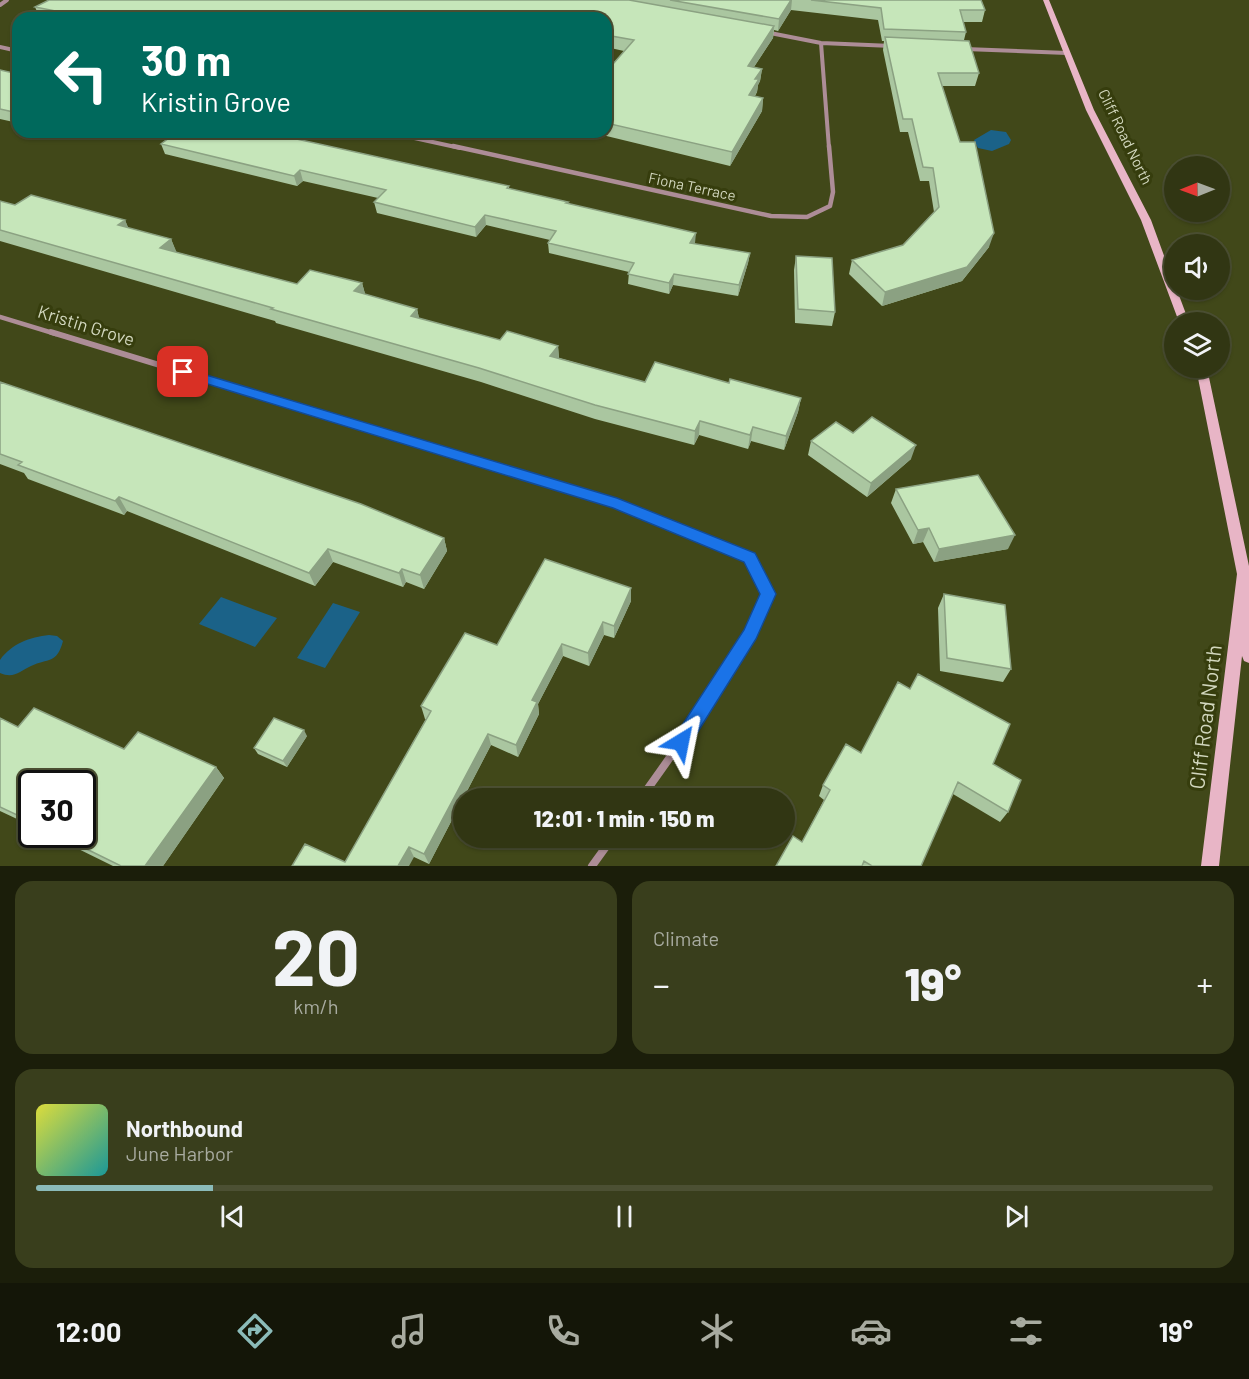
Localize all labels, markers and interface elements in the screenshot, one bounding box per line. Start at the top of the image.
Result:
text: 30 m [141,34,231,84]
icon: left [42,36,120,114]
text: Kristin Grove [141,85,291,117]
street label: Cliff Road North [1095,86,1157,187]
north arrow [1164,156,1230,222]
map controls [1164,156,1230,378]
street label: Fiona Terrace [647,168,738,204]
button: sound [1164,234,1230,300]
street label: Kristin Grove [35,300,137,350]
button: layers [1164,312,1230,378]
pin [157,346,208,397]
icon: arrive [166,355,199,388]
street label: Cliff Road North [1183,643,1226,790]
position arrow [649,710,713,774]
speed limit sign: 30 [18,770,96,848]
text: 12:01 · 1 min · 150 m [534,805,714,831]
text: 20 [272,908,360,1002]
text: Climate [653,926,719,950]
text: 19° [905,956,961,1010]
text: − [653,964,670,1004]
text: + [1197,964,1213,1004]
text: km/h [293,994,339,1018]
text: Northbound [126,1115,243,1141]
text: June Harbor [126,1141,233,1165]
icon: previous [216,1200,249,1233]
icon: pause [608,1200,641,1233]
icon: next [1000,1200,1033,1233]
icon: directions [234,1310,276,1352]
icon: music [388,1310,430,1352]
icon: phone [542,1310,584,1352]
icon: climate [696,1310,738,1352]
icon: car [850,1310,892,1352]
icon: filters [1005,1310,1047,1352]
text: 12:00 [56,1315,121,1347]
text: 19° [1159,1315,1193,1347]

